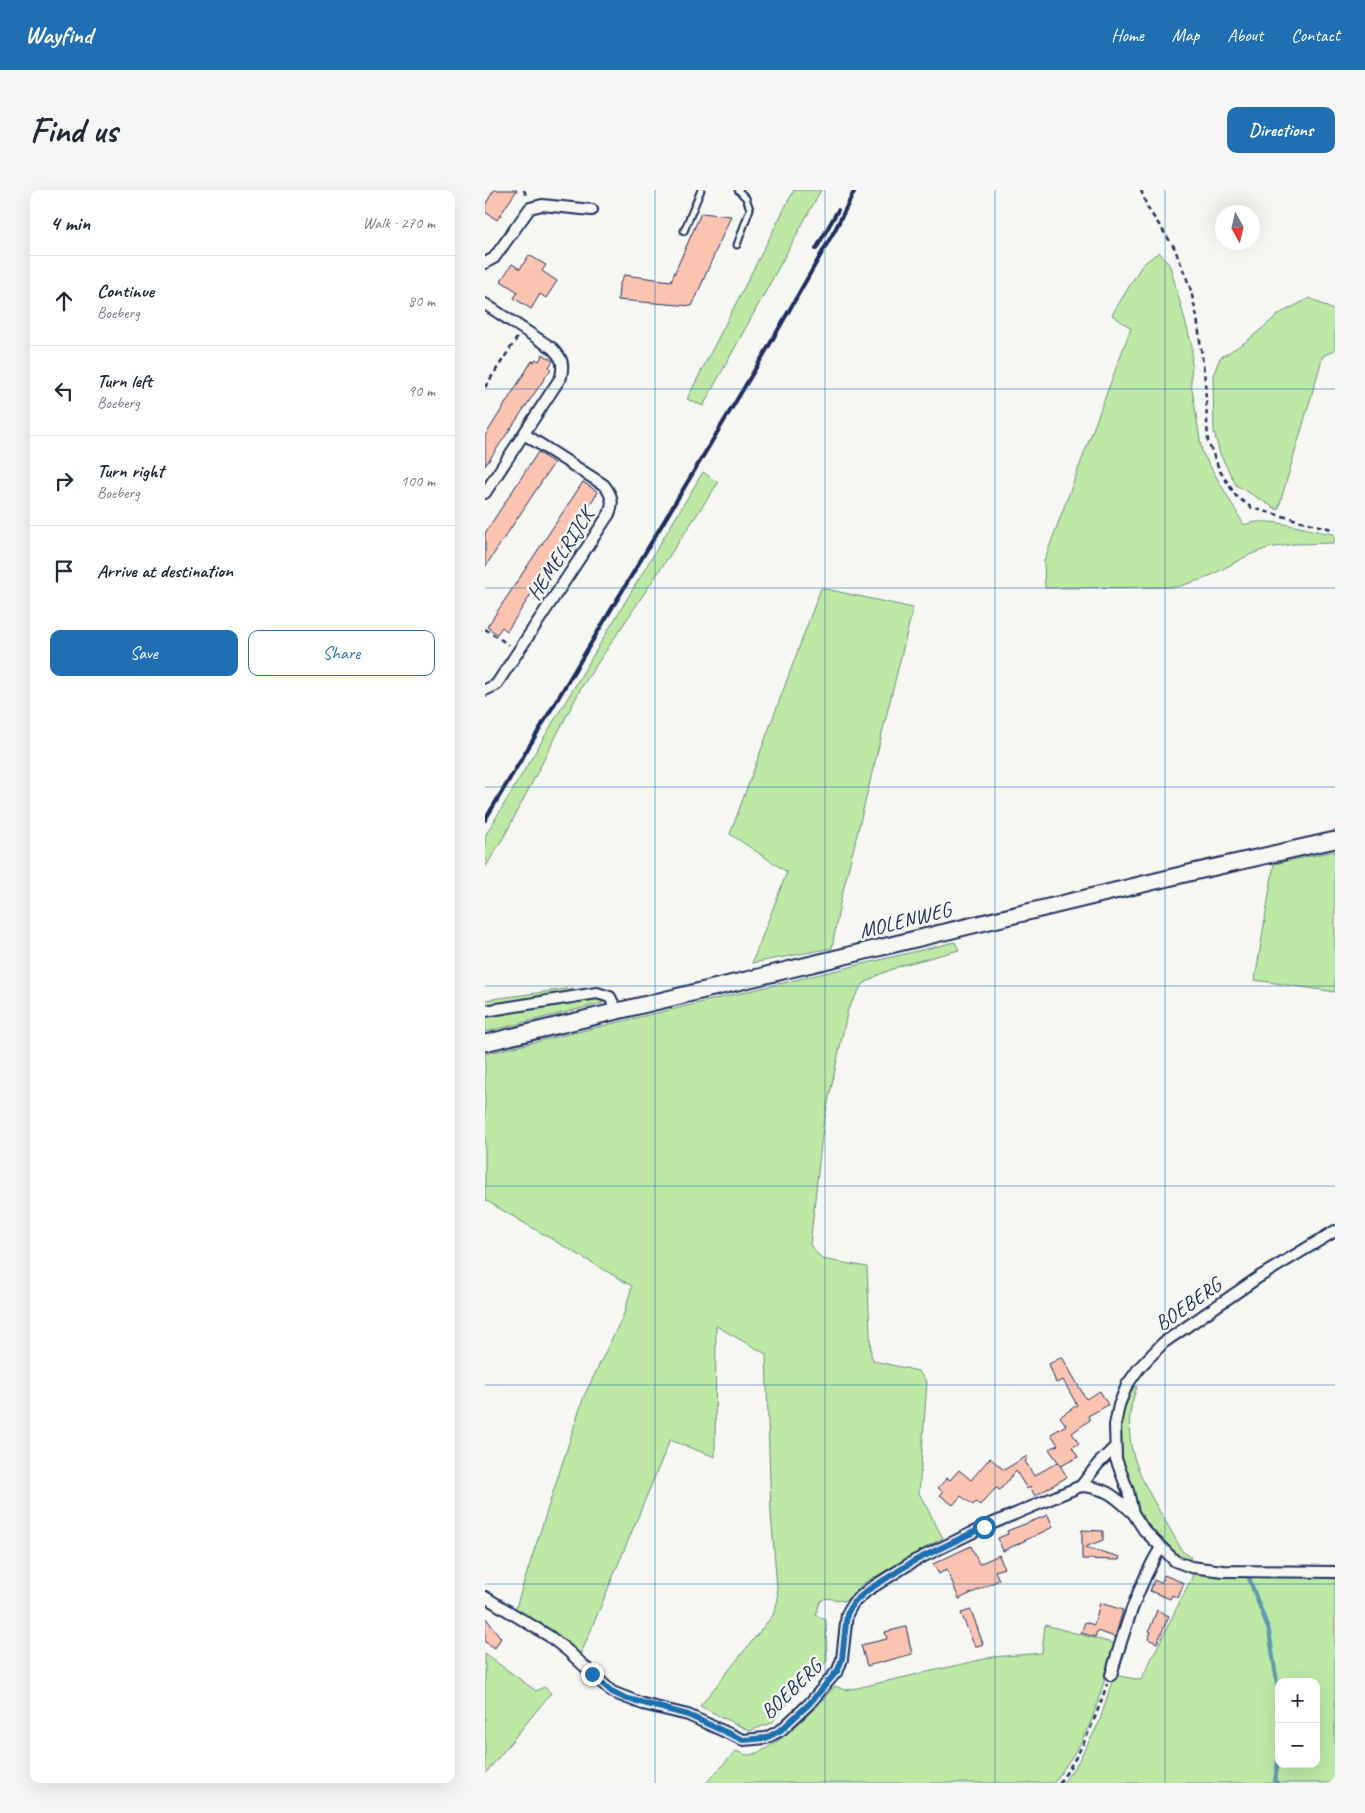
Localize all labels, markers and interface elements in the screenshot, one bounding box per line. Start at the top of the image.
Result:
text: Wayfind [25,20,92,50]
text: Home [1111,24,1144,46]
text: Map [1172,24,1199,46]
text: About [1227,24,1263,46]
text: Contact [1291,24,1340,46]
button: Directions [1227,107,1335,153]
text: Find us [30,108,117,153]
north arrow [1215,205,1260,250]
text: 4 min [50,210,90,236]
text: Walk · 270 m [363,213,435,233]
text: Continue [97,279,154,303]
icon: ahead [50,287,78,315]
text: 80 m [408,291,435,311]
text: Boeberg [97,303,140,323]
text: Turn left [97,369,152,393]
icon: left [50,377,78,405]
text: 90 m [408,381,435,401]
text: Boeberg [97,393,140,413]
text: Turn right [97,459,164,483]
icon: right [50,467,78,495]
text: 100 m [401,471,435,491]
text: Boeberg [97,483,140,503]
street label: HEMELRIJCK [521,499,602,605]
icon: arrive [50,557,78,585]
text: Arrive at destination [97,559,233,583]
button: Save [50,630,238,676]
button: Share [248,630,435,676]
street label: MOLENWEG [856,895,956,944]
street label: BOEBERG [1150,1270,1228,1336]
route start [973,1516,996,1539]
street label: BOEBERG [755,1652,829,1724]
route end [581,1663,604,1686]
map controls [1275,1678,1320,1768]
button: + [1275,1678,1320,1723]
button: − [1275,1723,1320,1768]

